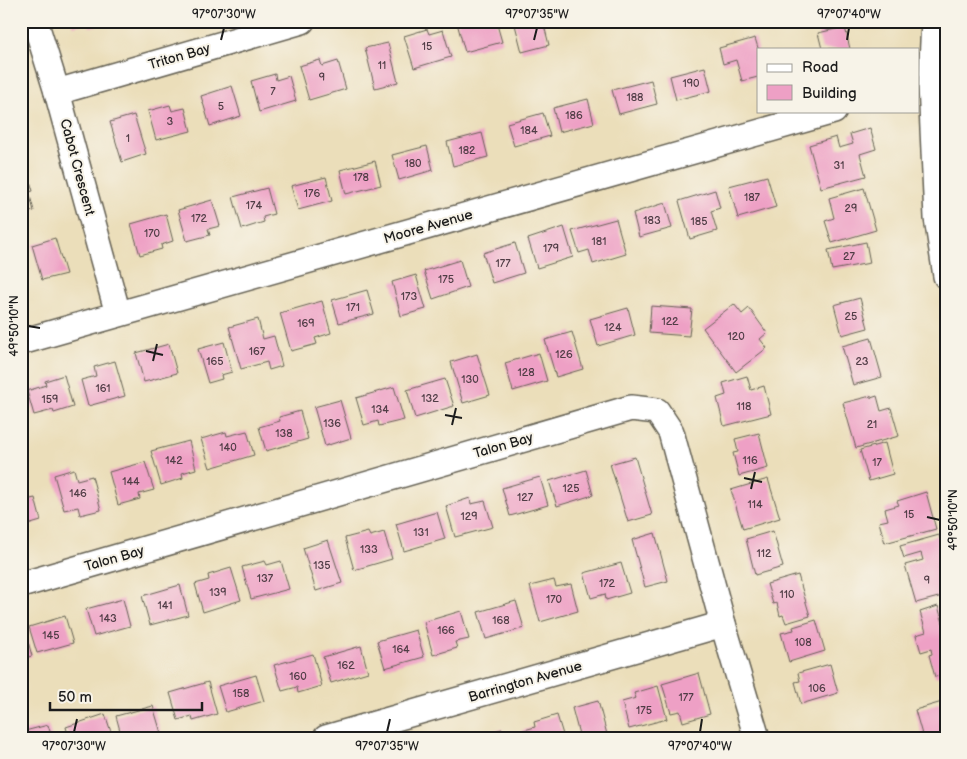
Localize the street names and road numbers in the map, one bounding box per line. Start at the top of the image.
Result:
street label: Triton Bay [146,39,213,73]
street label: Cabot Crescent [56,117,99,218]
street label: Moore Avenue [382,206,475,247]
street label: Talon Bay [471,429,536,462]
street label: Talon Bay [82,542,147,575]
street label: Barrington Avenue [466,657,584,706]

